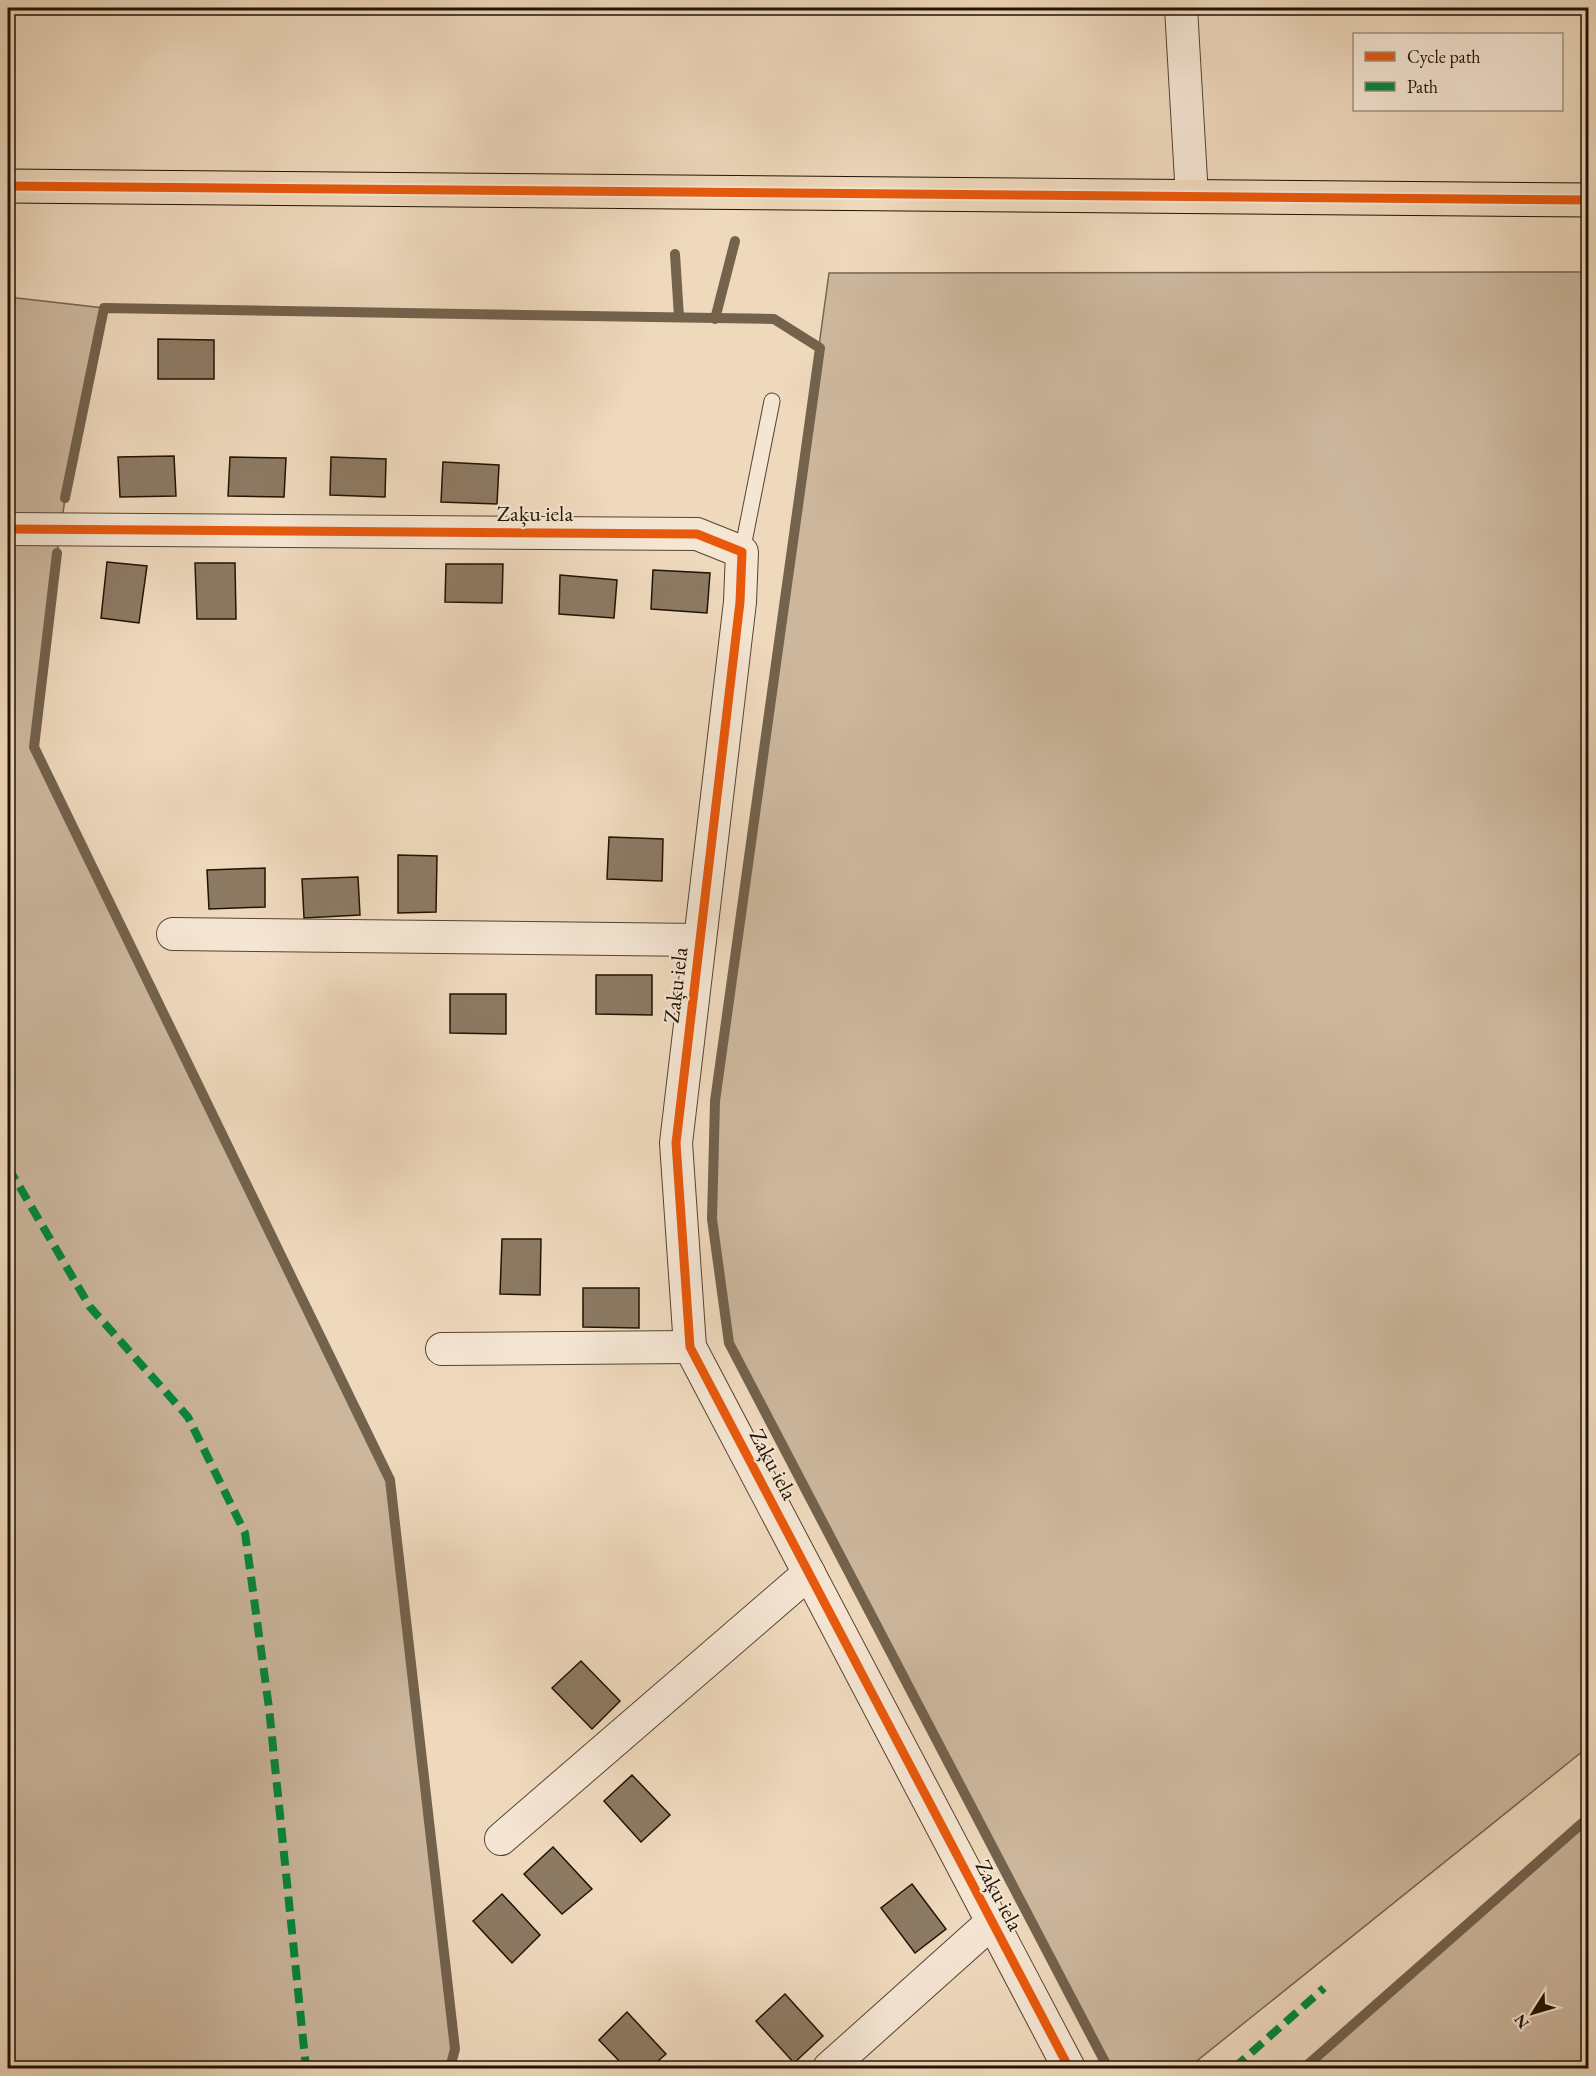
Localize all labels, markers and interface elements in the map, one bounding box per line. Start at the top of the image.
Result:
legend [1353,33,1563,111]
text: Cycle path [1407,45,1481,68]
text: Path [1407,75,1438,98]
street label: Zaķu iela [497,499,573,528]
street label: Zaķu iela [656,945,695,1025]
street label: Zaķu iela [743,1424,804,1505]
street label: Zaķu iela [969,1855,1030,1936]
north arrow [1503,1983,1563,2043]
text: N [1509,2010,1534,2033]

